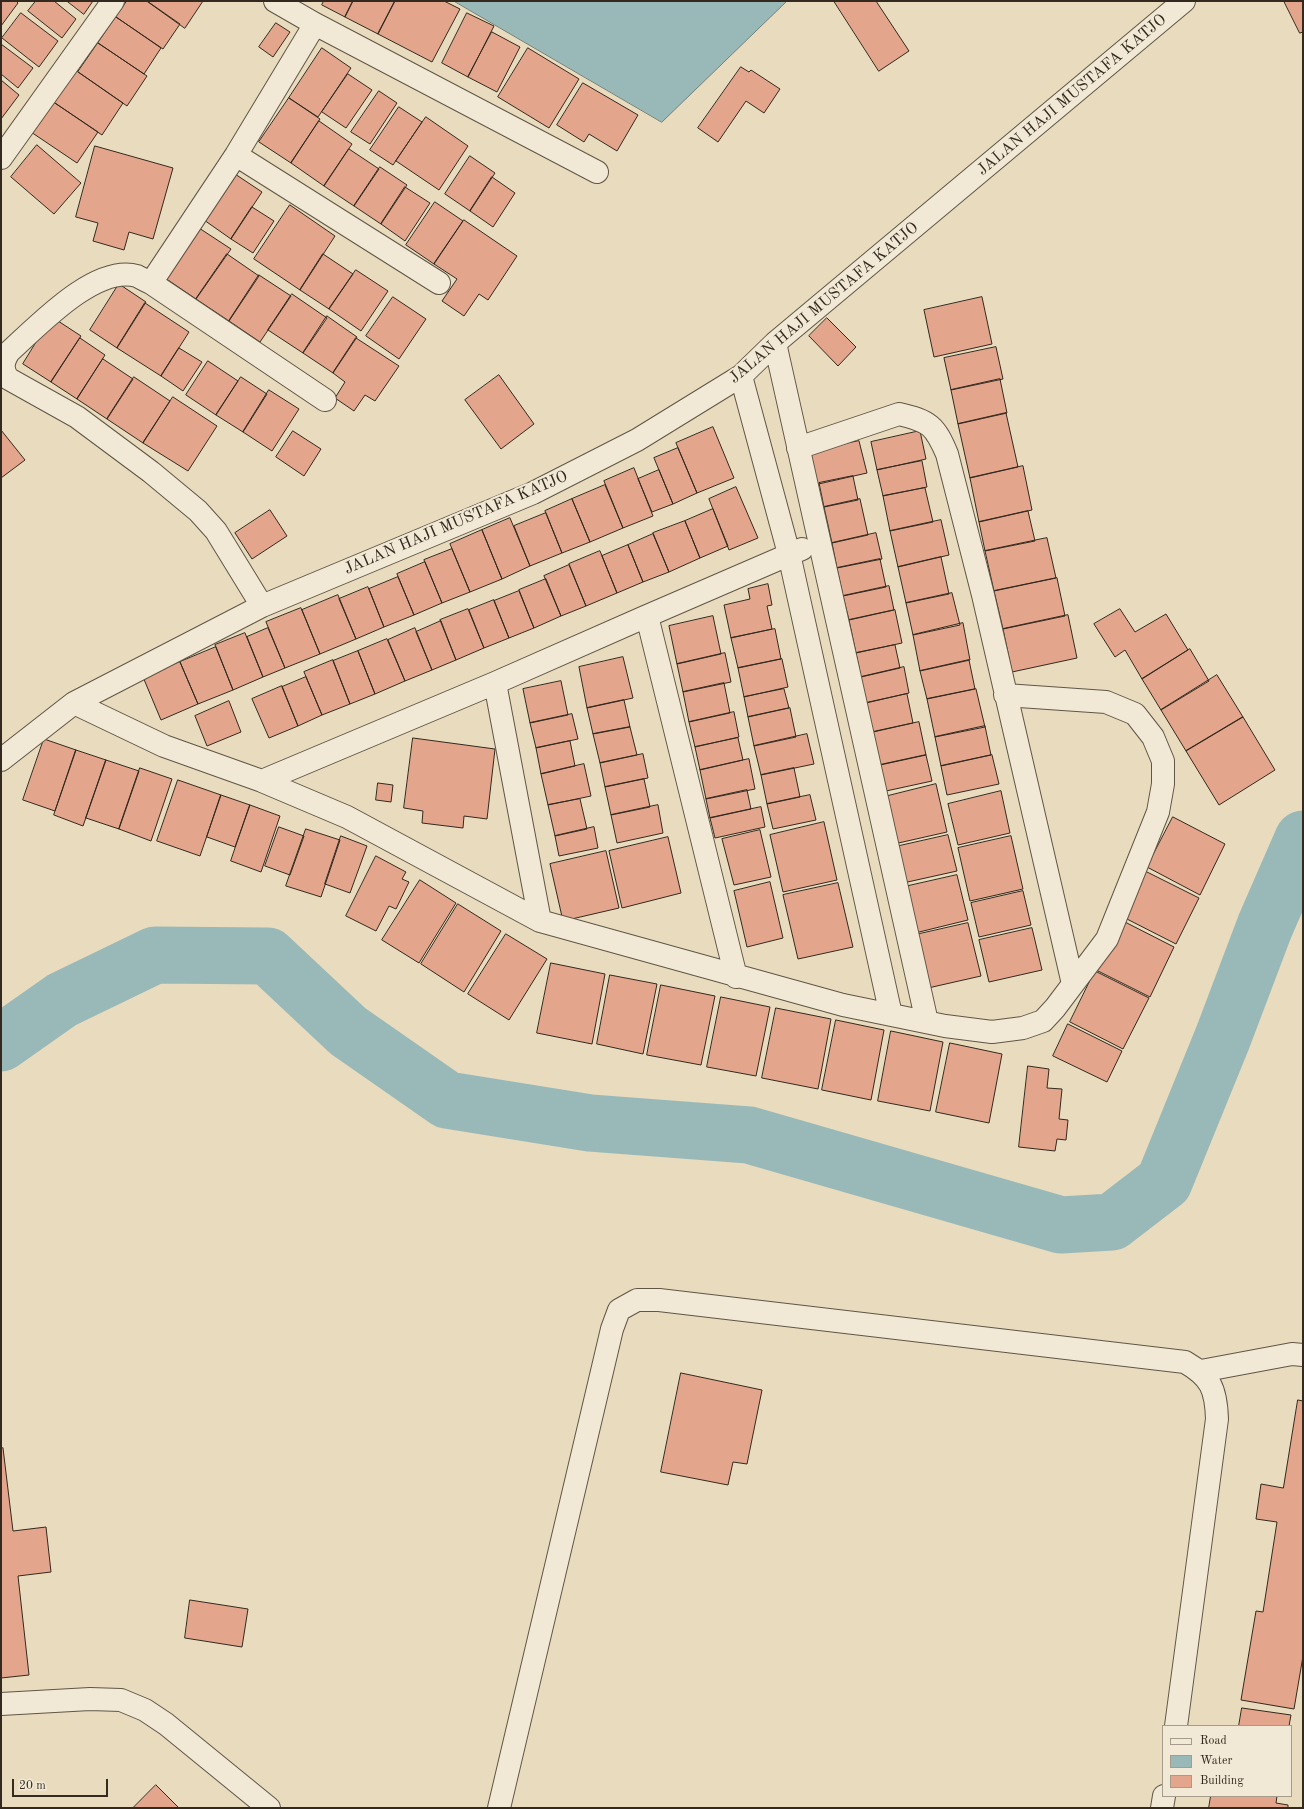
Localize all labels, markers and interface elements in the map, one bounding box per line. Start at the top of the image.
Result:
street label: JALAN HAJI MUSTAFA KATJO [973,10,1171,180]
street label: JALAN HAJI MUSTAFA KATJO [725,218,923,388]
street label: JALAN HAJI MUSTAFA KATJO [341,467,571,579]
legend [1162,1725,1292,1797]
text: Road [1200,1735,1227,1747]
text: Water [1200,1755,1232,1767]
scale bar [14,1771,110,1797]
text: Building [1200,1775,1244,1787]
text: 20 m [19,1780,46,1792]

